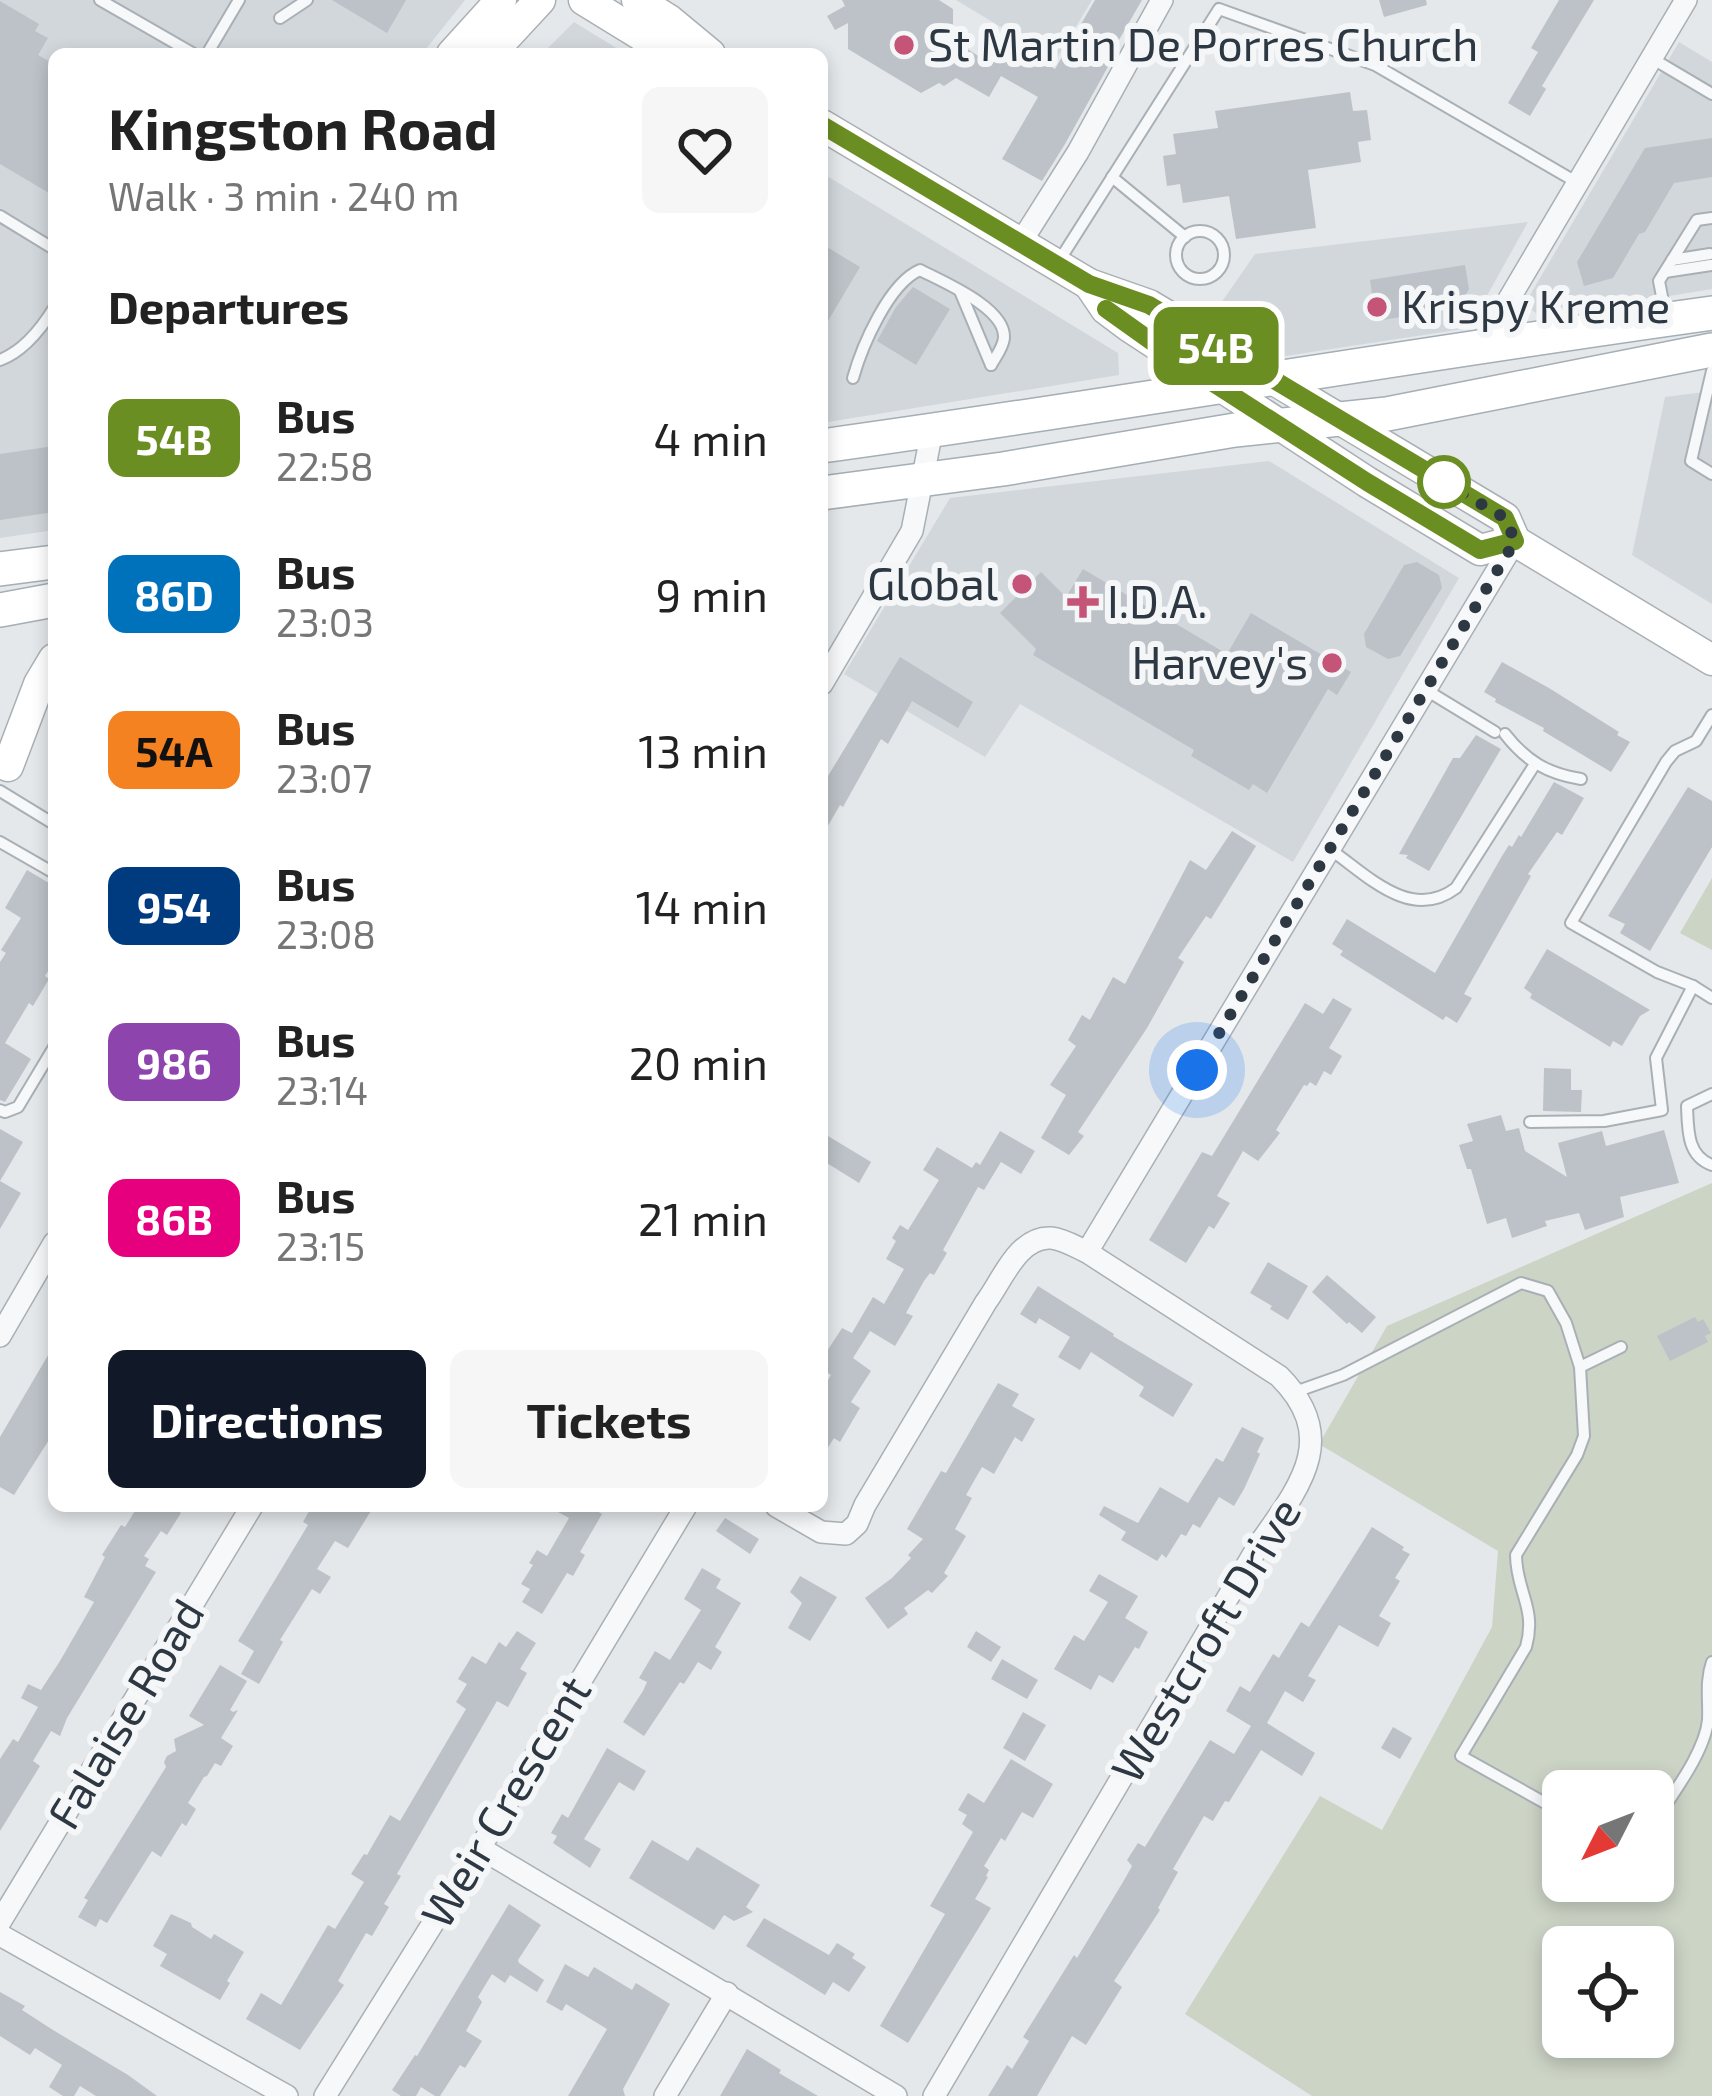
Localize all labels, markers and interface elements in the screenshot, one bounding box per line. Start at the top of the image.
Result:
place label: St Martin De Porres Church [928,16,1478,70]
marker: St Martin De Porres Church [891,32,917,58]
button: heart [642,87,768,213]
text: Kingston Road [108,93,498,161]
text: Walk · 3 min · 240 m [108,172,459,219]
place label: Krispy Kreme [1401,278,1670,332]
text: Departures [108,279,349,333]
marker: Krispy Kreme [1364,294,1390,320]
line badge: 54B [1147,307,1285,385]
text: 54B [1178,321,1254,371]
text: Bus [276,388,355,442]
text: 4 min [654,411,768,465]
text: 54B [136,413,212,463]
text: 22:58 [276,442,374,489]
unlabelled marker [1419,457,1469,507]
text: Bus [276,544,355,598]
place label: Global [867,555,998,609]
text: 9 min [655,567,768,621]
text: 86D [134,569,214,619]
marker: Global [1009,571,1035,597]
place label: I.D.A. [1107,573,1208,627]
marker: I.D.A. [1070,589,1096,615]
text: 23:03 [276,598,374,645]
place label: Harvey's [1132,634,1308,688]
marker: Harvey's [1319,650,1345,676]
text: Bus [276,700,355,754]
text: 13 min [638,723,768,777]
text: 54A [135,725,213,775]
text: 23:07 [276,754,372,801]
text: Bus [276,856,355,910]
text: 14 min [636,879,768,933]
text: 954 [137,881,211,931]
text: 23:08 [276,910,376,957]
text: Bus [276,1012,355,1066]
text: 20 min [629,1035,768,1089]
text: 986 [136,1037,212,1087]
your location [1167,1040,1227,1100]
text: 23:14 [276,1066,368,1113]
text: Bus [276,1168,355,1222]
text: 21 min [638,1191,768,1245]
text: 86B [135,1193,213,1243]
text: 23:15 [276,1222,365,1269]
button: Directions [108,1350,426,1488]
button: Tickets [450,1350,768,1488]
street label: Westcroft Drive [1098,1487,1310,1791]
street label: Falaise Road [35,1589,214,1837]
street label: Weir Crescent [408,1666,600,1936]
north arrow [1542,1770,1674,1902]
map controls [1542,1770,1674,2058]
button: locate [1542,1926,1674,2058]

